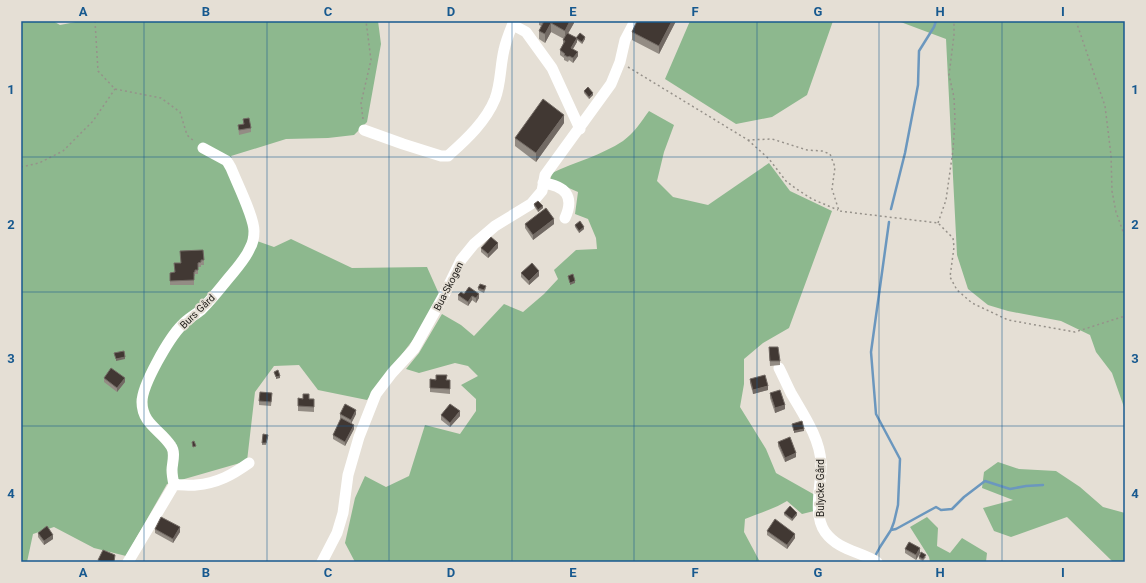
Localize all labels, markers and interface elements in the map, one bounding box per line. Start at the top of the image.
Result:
text: A [79,4,88,19]
text: B [202,4,210,19]
text: C [324,4,333,19]
text: D [447,4,455,19]
text: E [569,4,577,19]
text: F [691,4,699,19]
text: G [814,4,823,19]
text: H [935,4,945,19]
text: I [1061,4,1065,19]
text: 1 [7,82,15,97]
text: 1 [1131,82,1139,97]
text: 2 [7,217,15,232]
text: 2 [1131,217,1139,232]
street label: Bua-Skogen [431,260,465,312]
street label: Burs Gård [178,292,217,331]
text: 3 [7,351,15,366]
text: 3 [1131,351,1139,366]
street label: Bulycke Gård [815,459,826,517]
text: 4 [7,486,15,501]
text: 4 [1131,486,1139,501]
text: A [79,565,88,580]
text: B [202,565,210,580]
text: C [324,565,333,580]
text: D [447,565,455,580]
text: E [569,565,577,580]
text: F [691,565,699,580]
text: G [814,565,823,580]
text: H [935,565,945,580]
text: I [1061,565,1065,580]

